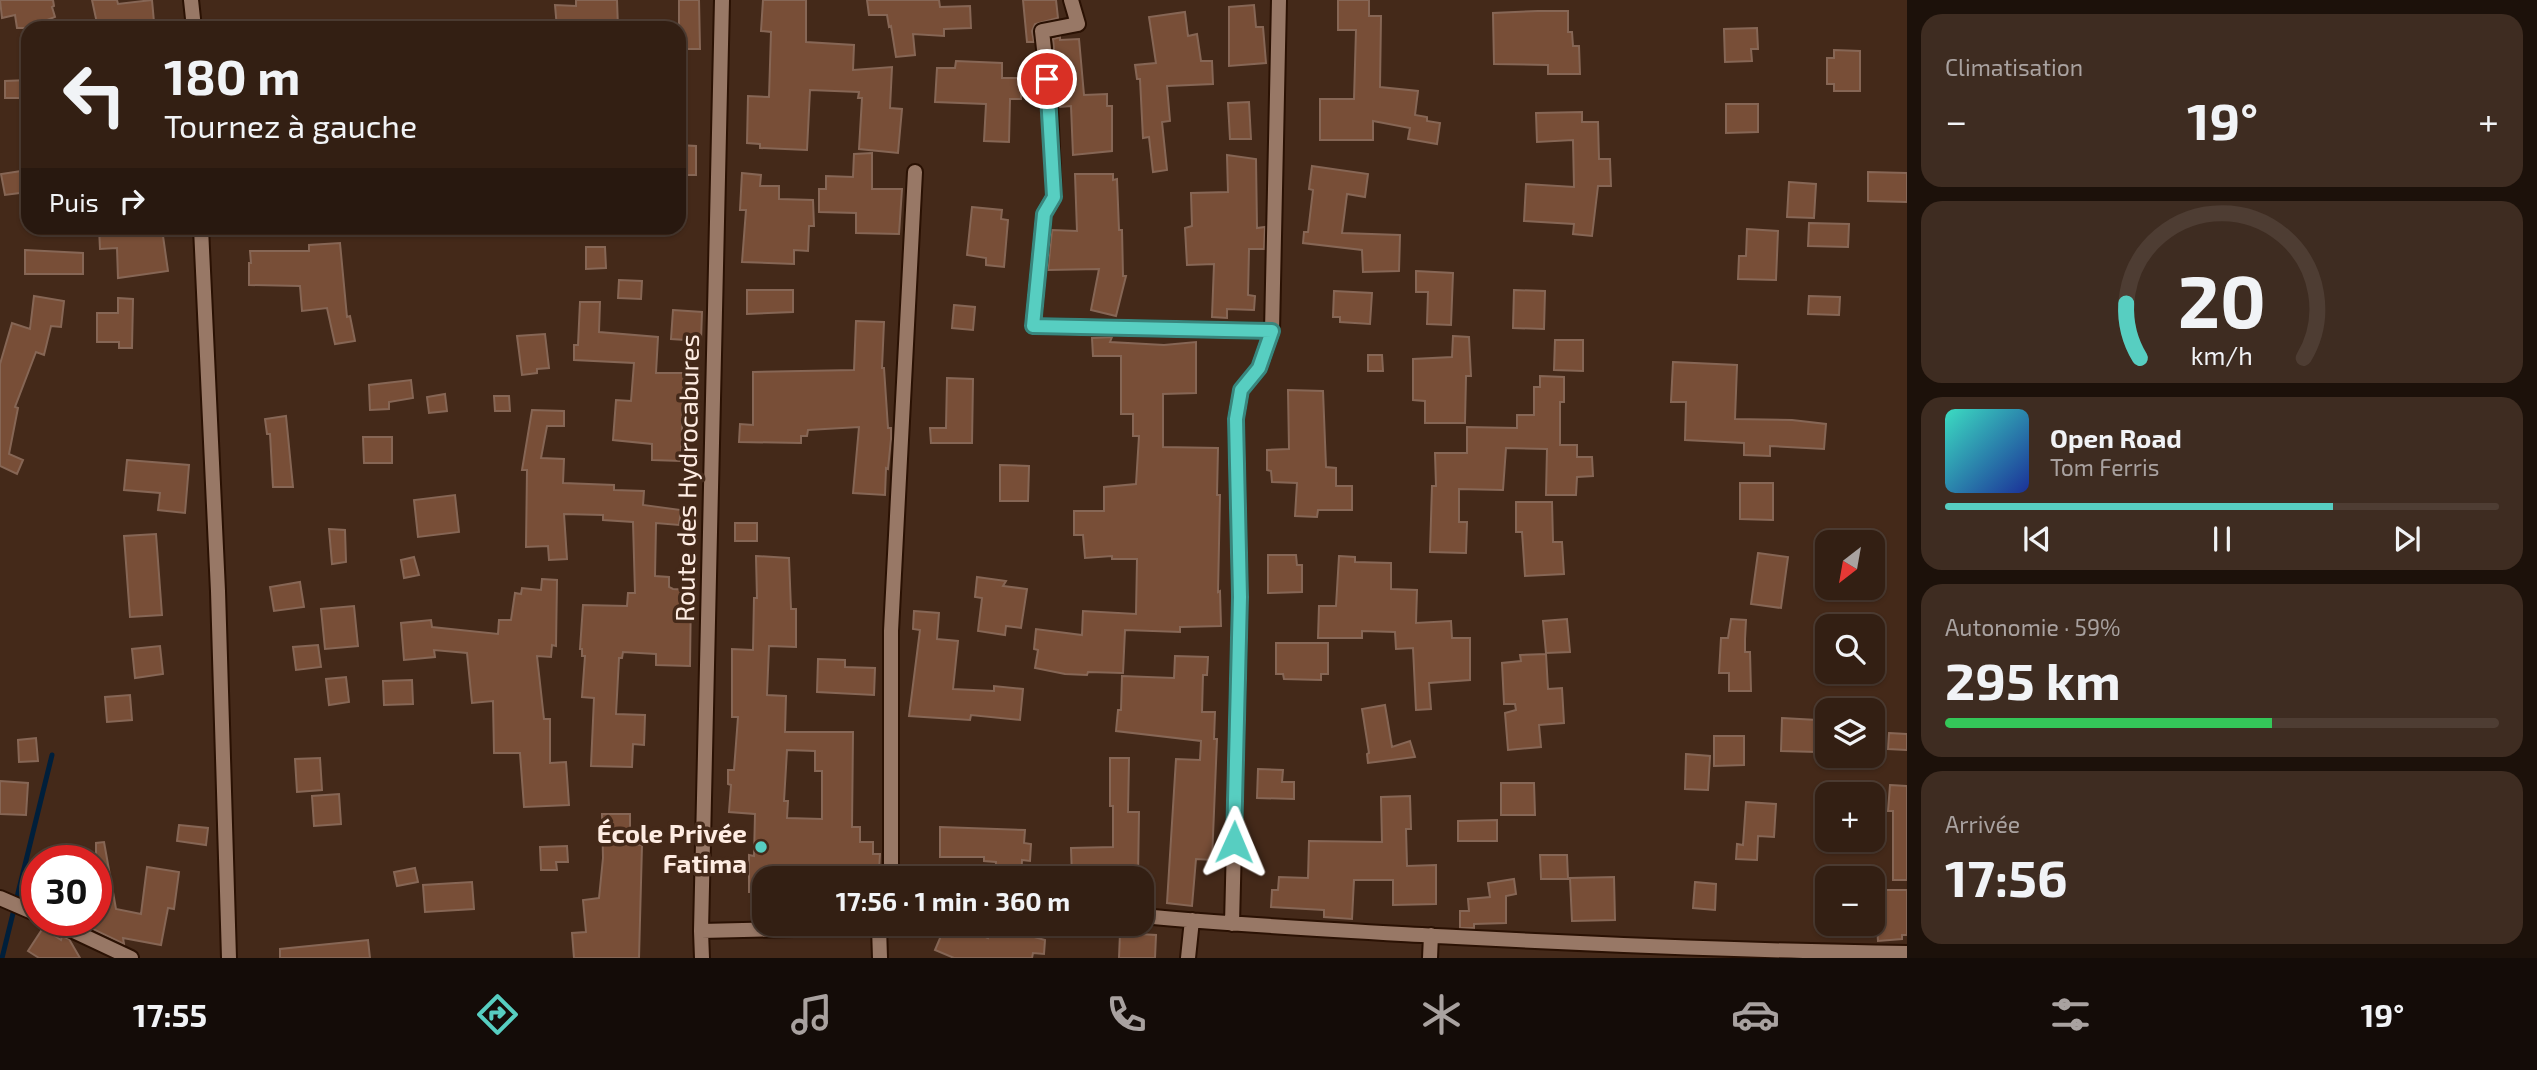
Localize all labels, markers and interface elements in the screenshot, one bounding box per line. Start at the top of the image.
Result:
text: 180 m [164,46,300,105]
icon: left [49,49,140,140]
pin [1017,49,1077,109]
text: Climatisation [1945,53,2083,81]
icon: arrive [1028,60,1066,98]
text: 19° [2187,88,2258,150]
text: − [1945,97,1967,143]
text: + [2478,97,2499,143]
text: Tournez à gauche [164,106,417,144]
icon: right [113,182,151,220]
text: Puis [49,186,99,217]
text: 20 [2178,255,2266,343]
street label: Route des Hydrocabures [668,334,704,622]
text: km/h [2191,340,2253,370]
text: Open Road [2050,422,2182,453]
text: Tom Ferris [2050,453,2159,481]
icon: previous [2018,520,2056,558]
icon: pause [2203,520,2241,558]
icon: next [2388,520,2426,558]
north arrow [1815,530,1885,600]
map controls [1815,530,1885,936]
text: Autonomie · 59% [1945,613,2121,641]
button: search [1815,614,1885,684]
text: 295 km [1945,648,2121,710]
button: layers [1815,698,1885,768]
button: + [1815,782,1885,852]
position arrow [1197,805,1271,879]
text: Arrivée [1945,810,2020,838]
place label: École Privée Fatima [597,817,747,878]
marker: École Privée Fatima [753,839,769,855]
speed limit sign: 30 [21,845,112,936]
text: 17:56 [1945,845,2068,907]
button: − [1815,866,1885,936]
text: 17:56 · 1 min · 360 m [836,885,1070,916]
icon: directions [473,990,522,1039]
icon: music [787,990,836,1039]
icon: phone [1102,990,1151,1039]
icon: climate [1417,990,1466,1039]
icon: car [1731,990,1780,1039]
icon: filters [2046,990,2095,1039]
text: 17:55 [133,995,207,1033]
text: 19° [2360,995,2404,1033]

